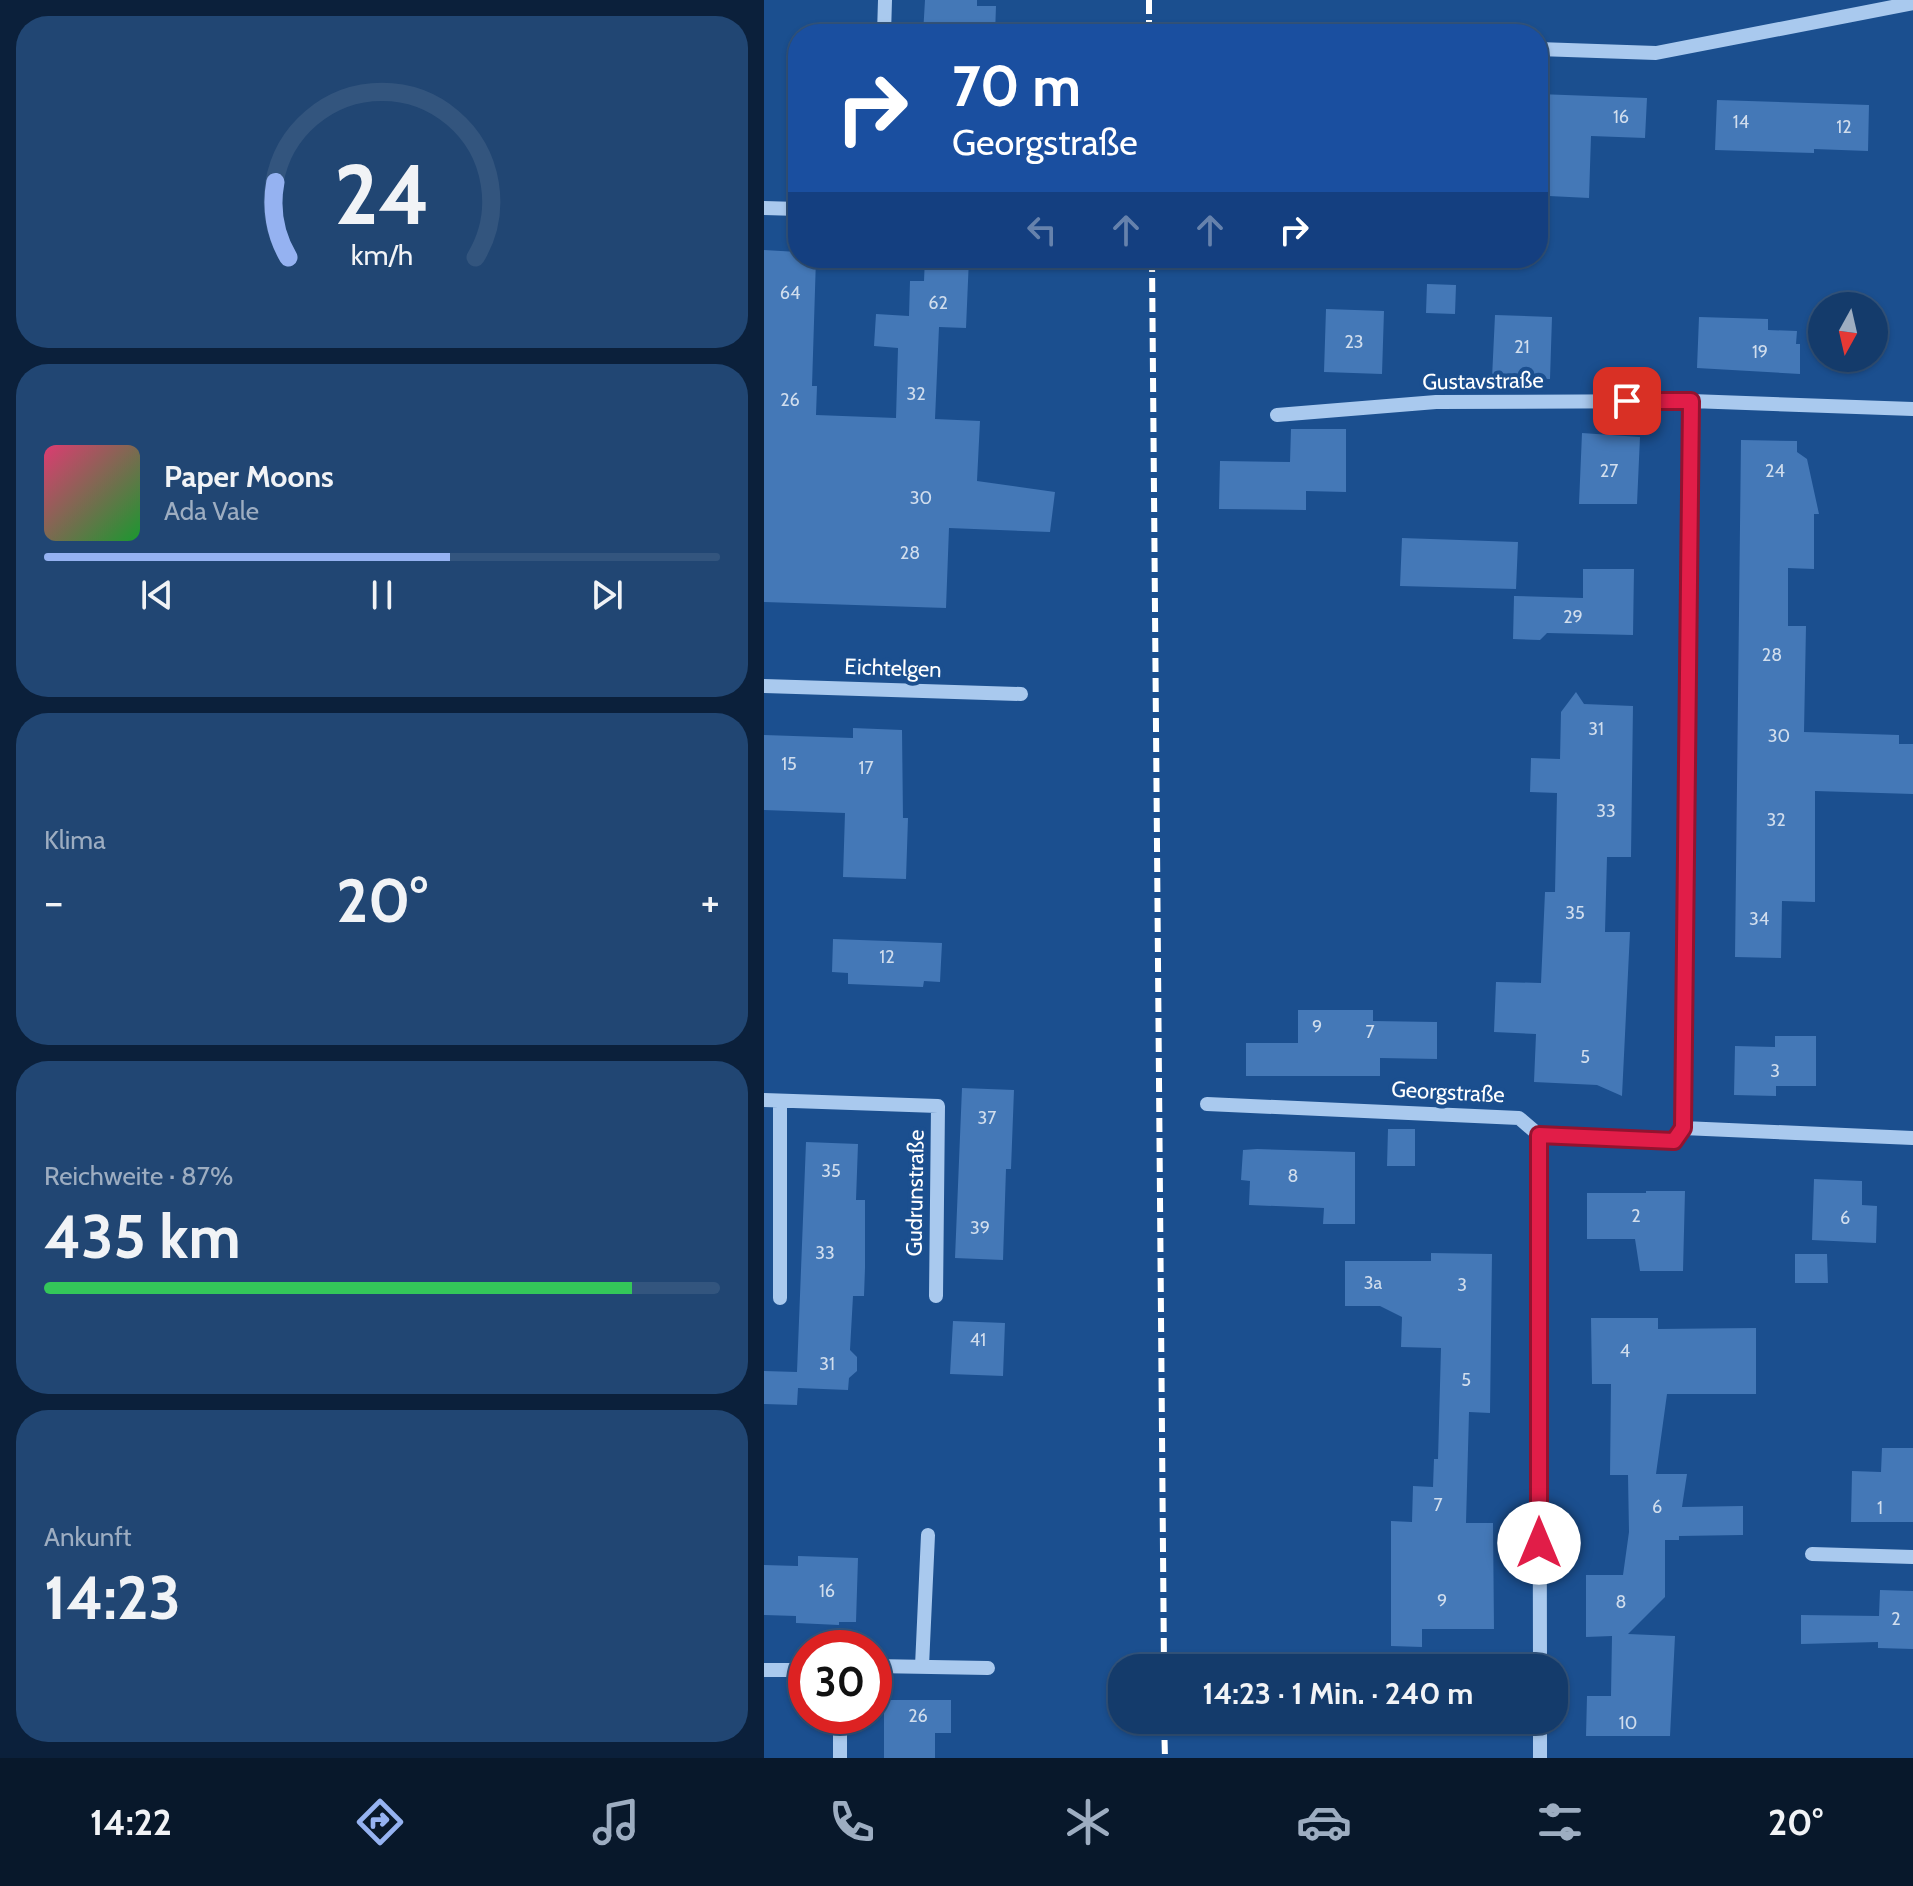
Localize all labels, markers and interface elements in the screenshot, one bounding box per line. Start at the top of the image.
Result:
text: 70 m [952,52,1081,120]
icon: right [820,56,924,160]
house number: 16 [1613,106,1629,128]
house number: 14 [1733,111,1749,133]
house number: 12 [1836,116,1852,138]
text: Georgstraße [952,120,1138,164]
text: 24 [334,144,430,245]
icon: left [1020,208,1064,252]
icon: ahead [1104,208,1148,252]
icon: ahead [1188,208,1232,252]
icon: right [1272,208,1316,252]
text: km/h [351,237,413,272]
house number: 64 [780,282,800,304]
house number: 62 [928,292,948,314]
north arrow [1808,292,1888,372]
map controls [1808,292,1888,372]
house number: 23 [1344,331,1364,353]
house number: 21 [1514,336,1530,358]
house number: 19 [1752,341,1768,363]
street label: Gustavstraße [1422,366,1544,396]
pin [1593,367,1661,435]
icon: arrive [1605,379,1649,423]
house number: 32 [906,383,926,405]
house number: 26 [780,389,800,411]
text: Paper Moons [164,458,334,495]
house number: 27 [1600,460,1618,482]
house number: 24 [1765,460,1785,482]
house number: 30 [910,487,932,509]
text: Ada Vale [164,495,259,527]
house number: 28 [900,542,920,564]
icon: previous [135,573,179,617]
icon: pause [360,573,404,617]
icon: next [585,573,629,617]
house number: 29 [1563,606,1583,628]
house number: 28 [1762,644,1782,666]
street label: Eichtelgen [844,653,942,683]
house number: 31 [1588,718,1604,740]
house number: 30 [1768,725,1790,747]
house number: 15 [781,753,797,775]
house number: 17 [859,757,873,779]
house number: 33 [1596,800,1616,822]
house number: 32 [1766,809,1786,831]
text: Klima [44,824,106,856]
text: 20° [336,864,428,937]
text: − [44,875,63,928]
text: + [701,875,720,928]
house number: 35 [1565,902,1585,924]
house number: 34 [1749,908,1769,930]
house number: 12 [879,946,895,968]
house number: 9 [1312,1016,1322,1038]
house number: 7 [1365,1021,1375,1043]
house number: 5 [1580,1046,1590,1068]
house number: 3 [1770,1060,1780,1082]
street label: Georgstraße [1391,1076,1505,1108]
house number: 37 [978,1107,996,1129]
street label: Gudrunstraße [900,1129,930,1257]
text: Reichweite · 87% [44,1160,233,1192]
house number: 35 [821,1160,841,1182]
house number: 8 [1288,1165,1298,1187]
text: 435 km [44,1200,241,1273]
house number: 2 [1631,1205,1641,1227]
house number: 6 [1840,1207,1850,1229]
house number: 39 [970,1217,990,1239]
house number: 33 [815,1242,835,1264]
house number: 3a [1364,1272,1383,1294]
house number: 3 [1457,1274,1467,1296]
house number: 41 [970,1329,986,1351]
house number: 4 [1620,1340,1630,1362]
house number: 31 [819,1353,835,1375]
house number: 5 [1461,1369,1471,1391]
house number: 7 [1433,1494,1443,1516]
house number: 6 [1652,1496,1662,1518]
house number: 1 [1877,1497,1883,1519]
position arrow [1497,1501,1581,1585]
text: Ankunft [44,1521,132,1553]
text: 14:23 [44,1561,181,1634]
house number: 16 [819,1580,835,1602]
house number: 9 [1437,1590,1447,1612]
house number: 8 [1616,1591,1626,1613]
house number: 2 [1891,1608,1901,1630]
speed limit sign: 30 [788,1630,892,1734]
text: 14:23 · 1 Min. · 240 m [1203,1675,1473,1712]
house number: 26 [908,1705,928,1727]
house number: 10 [1619,1712,1637,1734]
icon: directions [352,1794,408,1850]
icon: music [588,1794,644,1850]
icon: phone [824,1794,880,1850]
icon: climate [1060,1794,1116,1850]
icon: car [1296,1794,1352,1850]
icon: filters [1532,1794,1588,1850]
text: 14:22 [90,1800,172,1844]
text: 20° [1768,1800,1823,1844]

